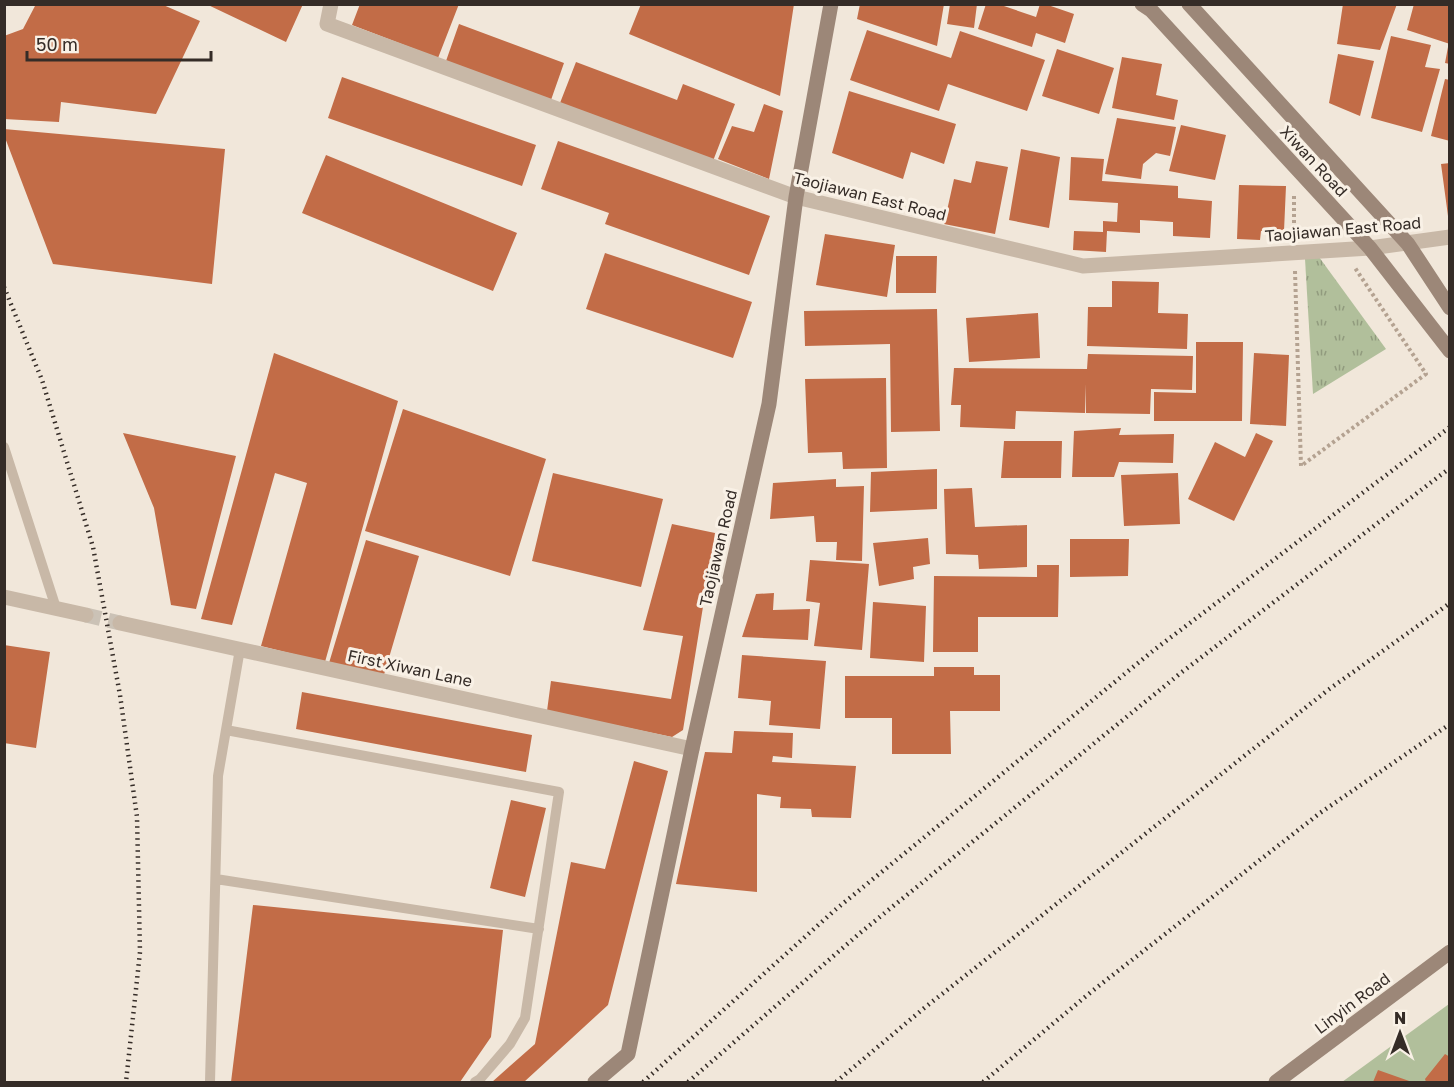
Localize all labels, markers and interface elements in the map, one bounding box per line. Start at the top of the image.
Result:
scale bar [27,24,212,62]
text: 50 m [36,33,78,55]
street label: Xiwan Road [1276,121,1352,201]
street label: Taojiawan East Road [791,167,949,225]
street label: Taojiawan East Road [1264,212,1422,246]
street label: Taojiawan Road [695,488,741,608]
street label: First Xiwan Lane [346,645,474,691]
street label: Linyin Road [1310,968,1394,1038]
north arrow [1370,1003,1430,1063]
text: N [1394,1008,1406,1028]

